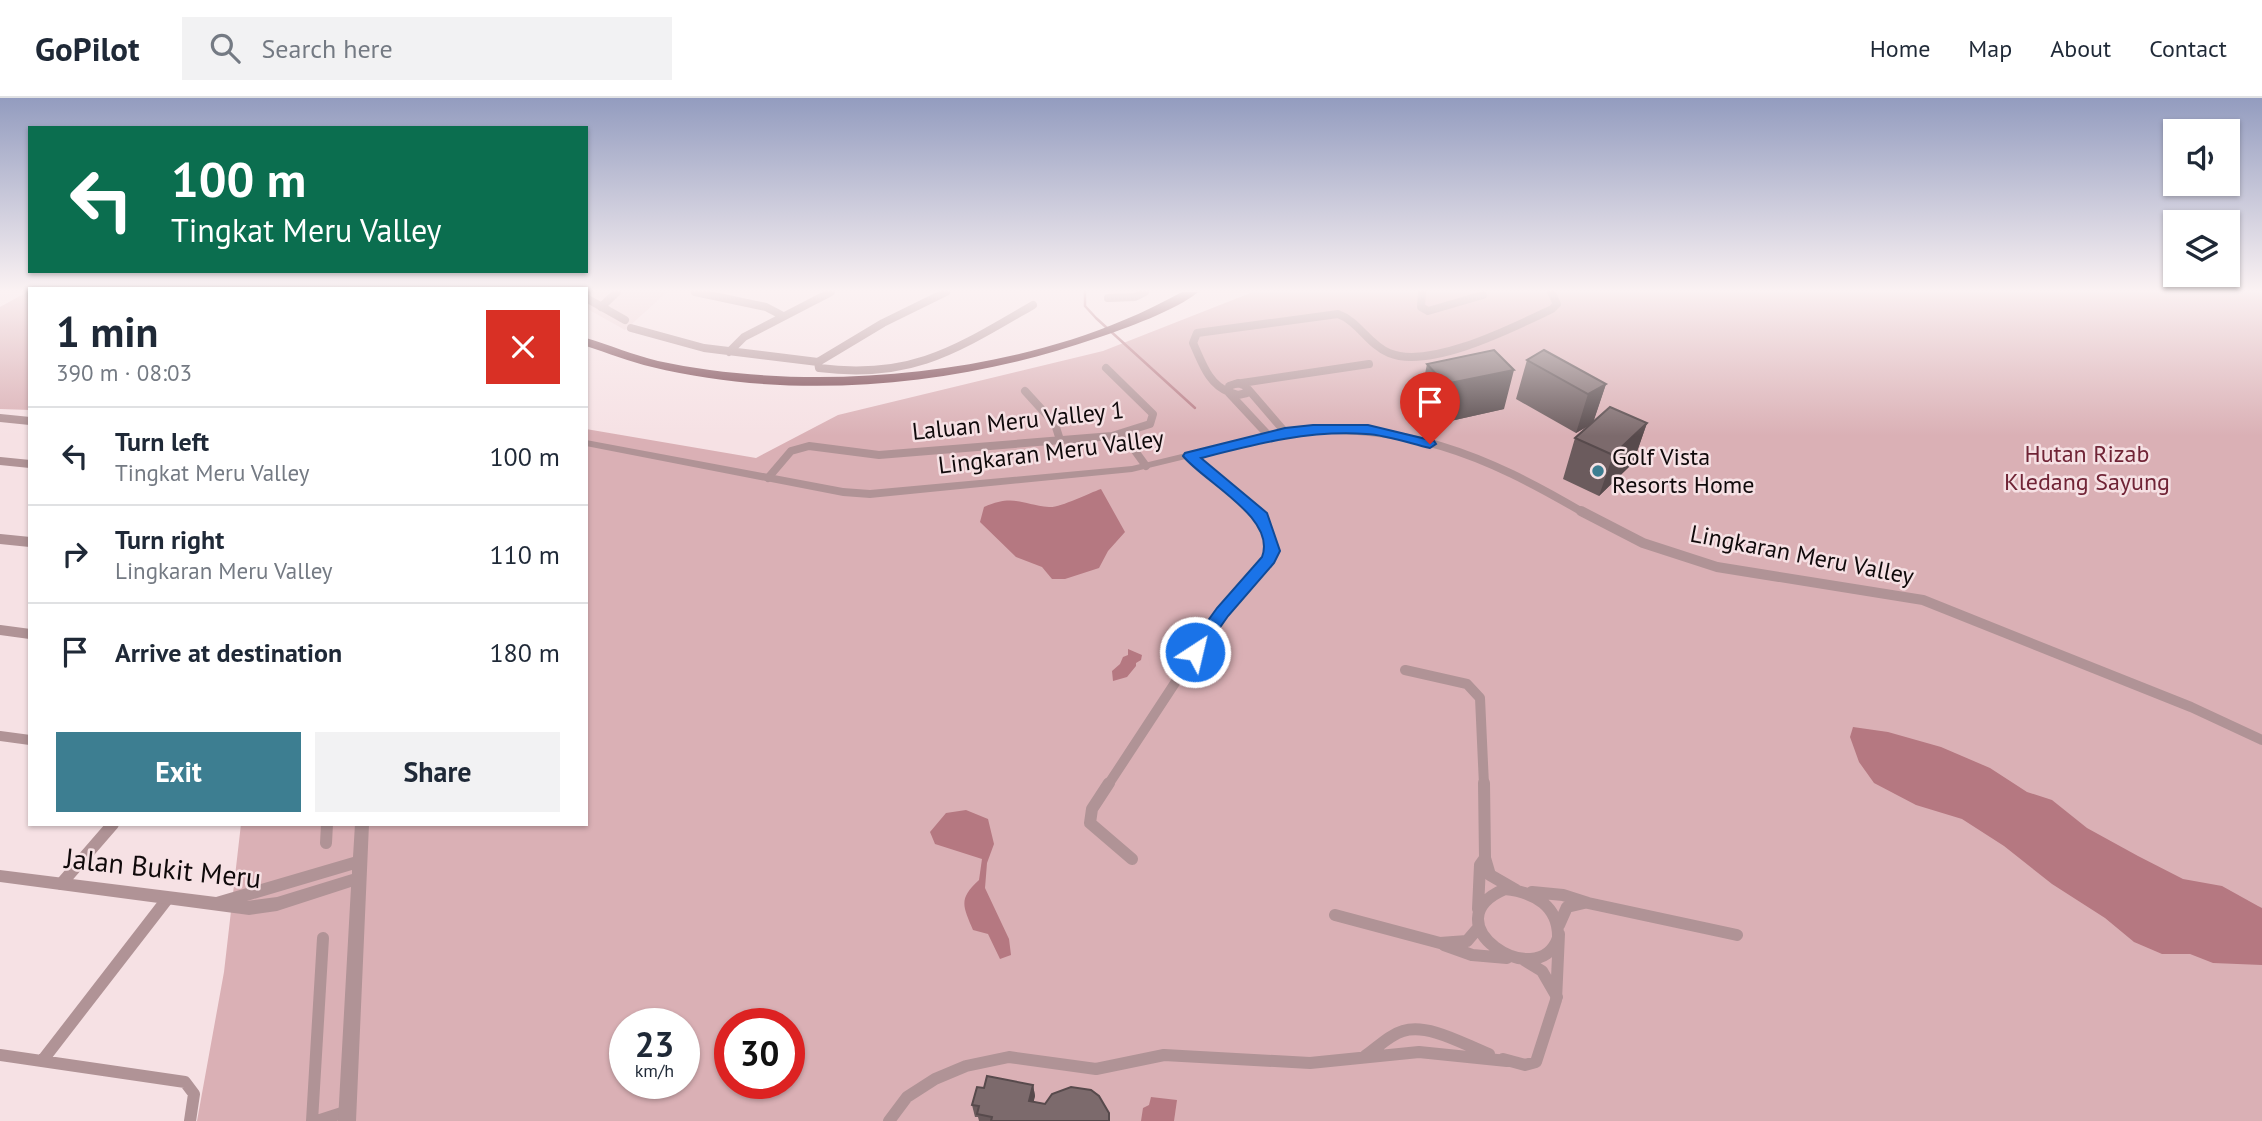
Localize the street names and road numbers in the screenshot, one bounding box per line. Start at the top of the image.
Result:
street label: Laluan Meru Valley 1 [910,394,1125,447]
street label: Lingkaran Meru Valley [936,422,1165,481]
street label: Lingkaran Meru Valley [1688,518,1916,591]
street label: Jalan Bukit Meru [62,839,263,896]

